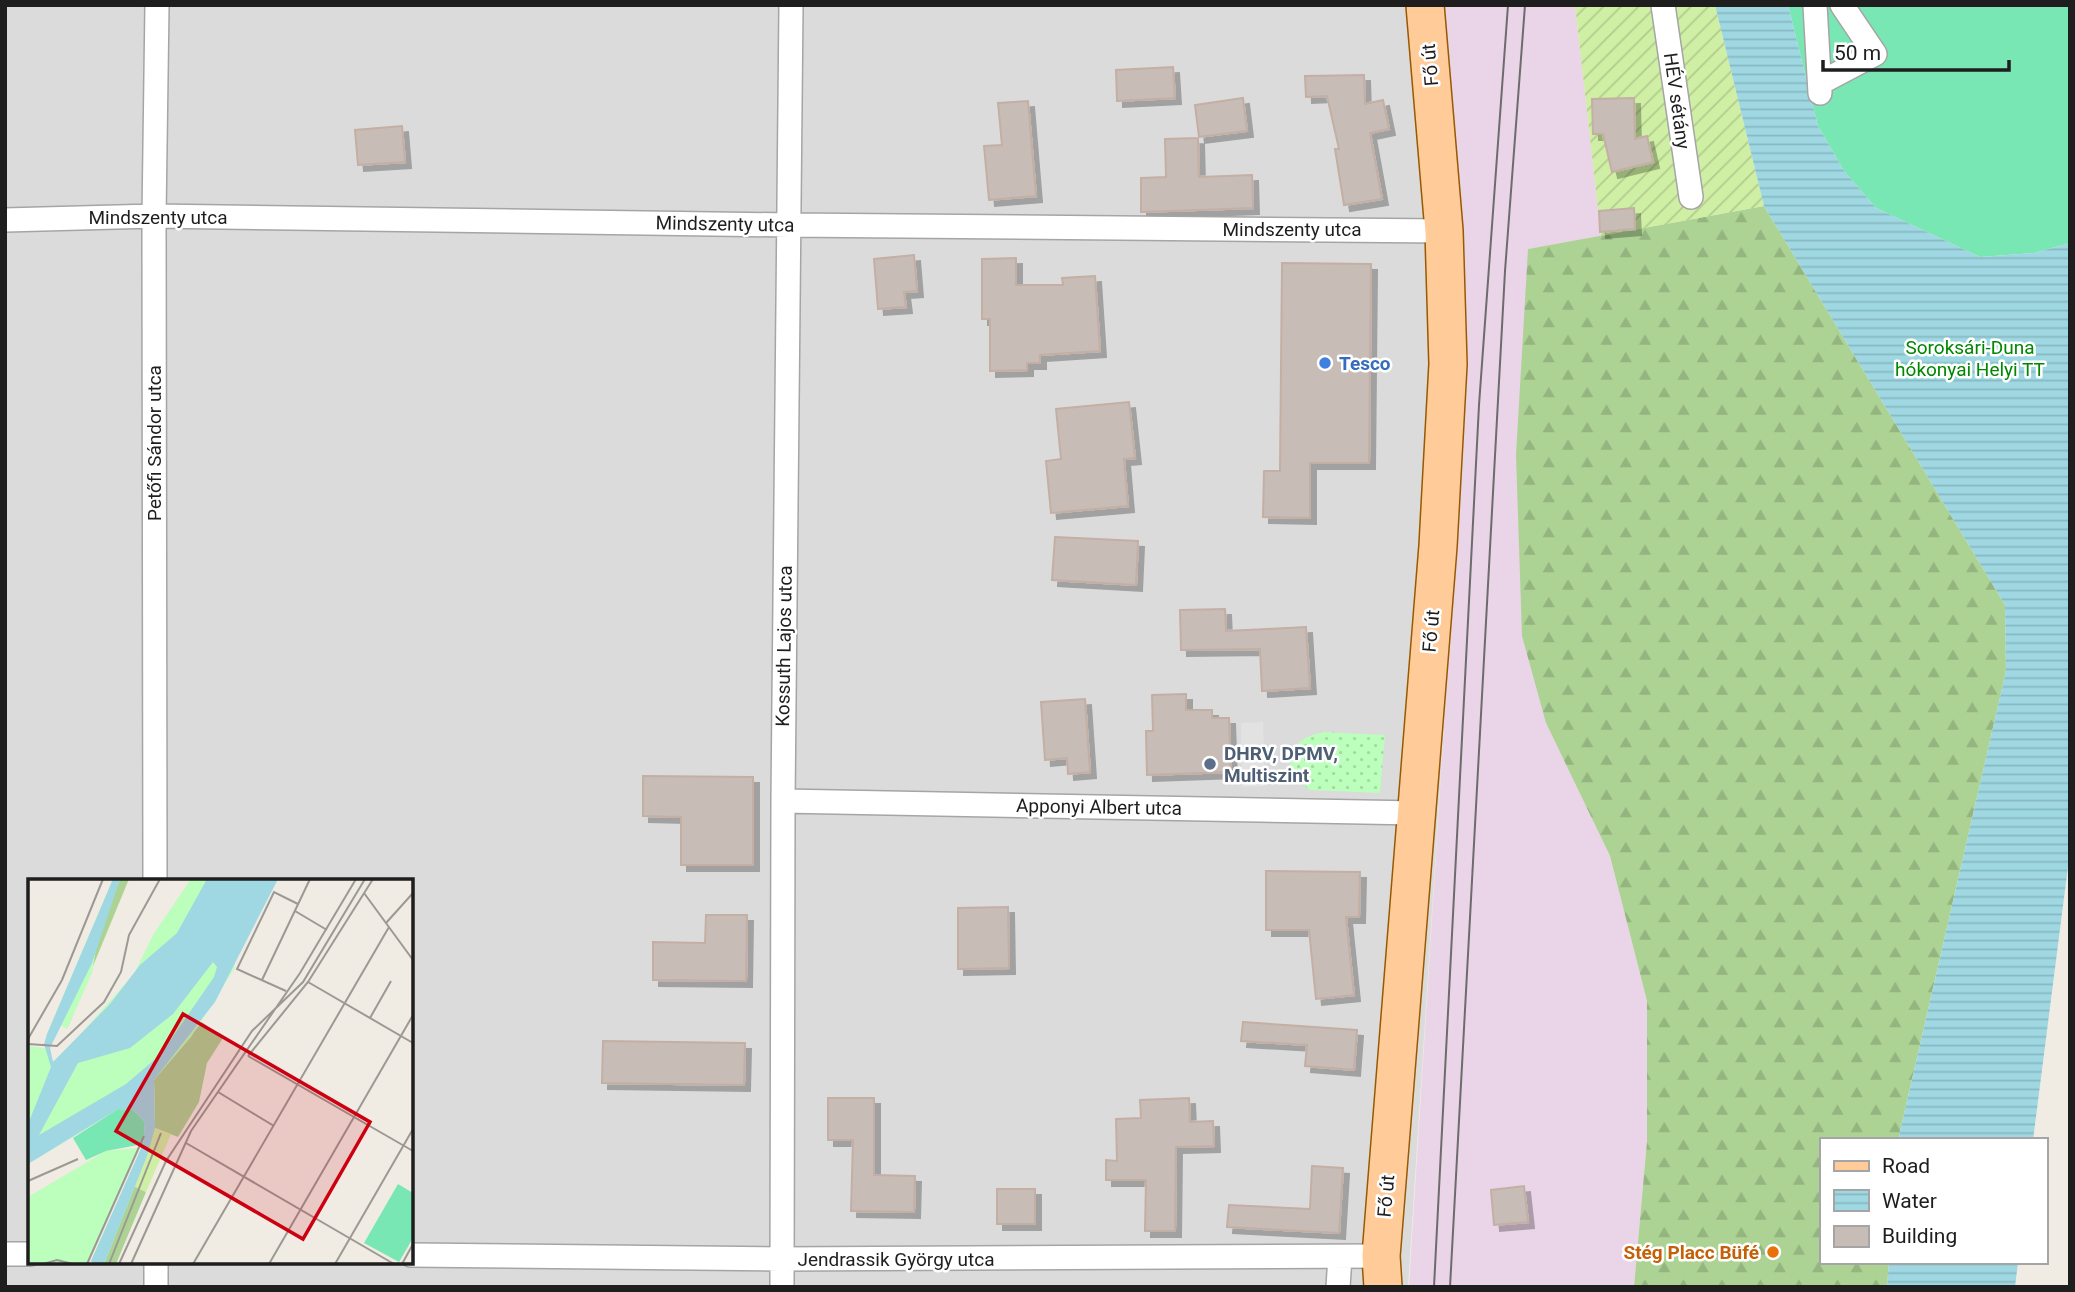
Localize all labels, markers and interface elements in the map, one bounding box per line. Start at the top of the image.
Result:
scale bar [1823,28,2008,72]
text: 50 m [1834,41,1881,65]
street label: Fő út [1417,43,1443,87]
street label: HÉV sétány [1659,51,1695,151]
street label: Mindszenty utca [89,206,227,229]
street label: Mindszenty utca [655,211,795,237]
street label: Mindszenty utca [1223,218,1361,241]
park label: Soroksári-Duna hókonyai Helyi TT [1895,336,2045,381]
place label: Tesco [1339,352,1391,375]
marker: Tesco [1317,355,1333,371]
street label: Petőfi Sándor utca [143,365,166,521]
street label: Kossuth Lajos utca [771,565,797,727]
street label: Fő út [1418,609,1444,653]
place label: DHRV, DPMV, Multiszint [1224,742,1338,787]
marker: DHRV, DPMV, Multiszint [1202,756,1218,772]
street label: Apponyi Albert utca [1016,794,1182,820]
inset map [28,879,413,1264]
legend [1820,1138,2047,1264]
text: Road [1882,1154,1930,1178]
street label: Fő út [1373,1174,1399,1218]
text: Water [1882,1189,1937,1213]
text: Building [1882,1224,1957,1248]
place label: Stég Placc Büfé [1623,1241,1759,1264]
marker: Stég Placc Büfé [1765,1244,1781,1260]
street label: Jendrassik György utca [798,1248,994,1271]

